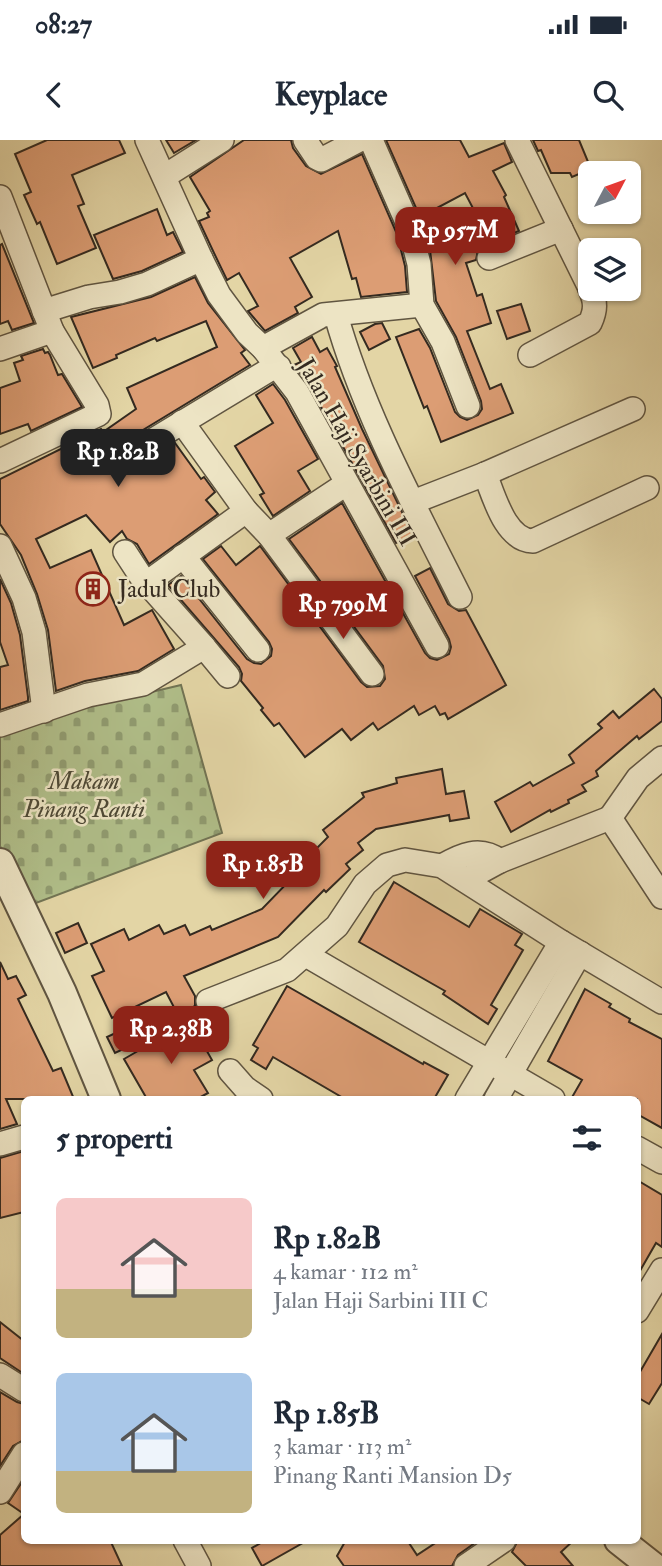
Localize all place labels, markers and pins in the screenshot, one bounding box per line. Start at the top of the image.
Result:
pin: Rp 957M [390,208,520,267]
pin: Rp 1.82B [46,430,190,489]
building icon: Jadul Club [74,570,112,608]
place label: Jadul Club [117,574,220,605]
pin: Rp 799M [278,582,408,641]
pin: Rp 1.85B [191,842,335,901]
pin: Rp 2.38B [99,1006,243,1066]

